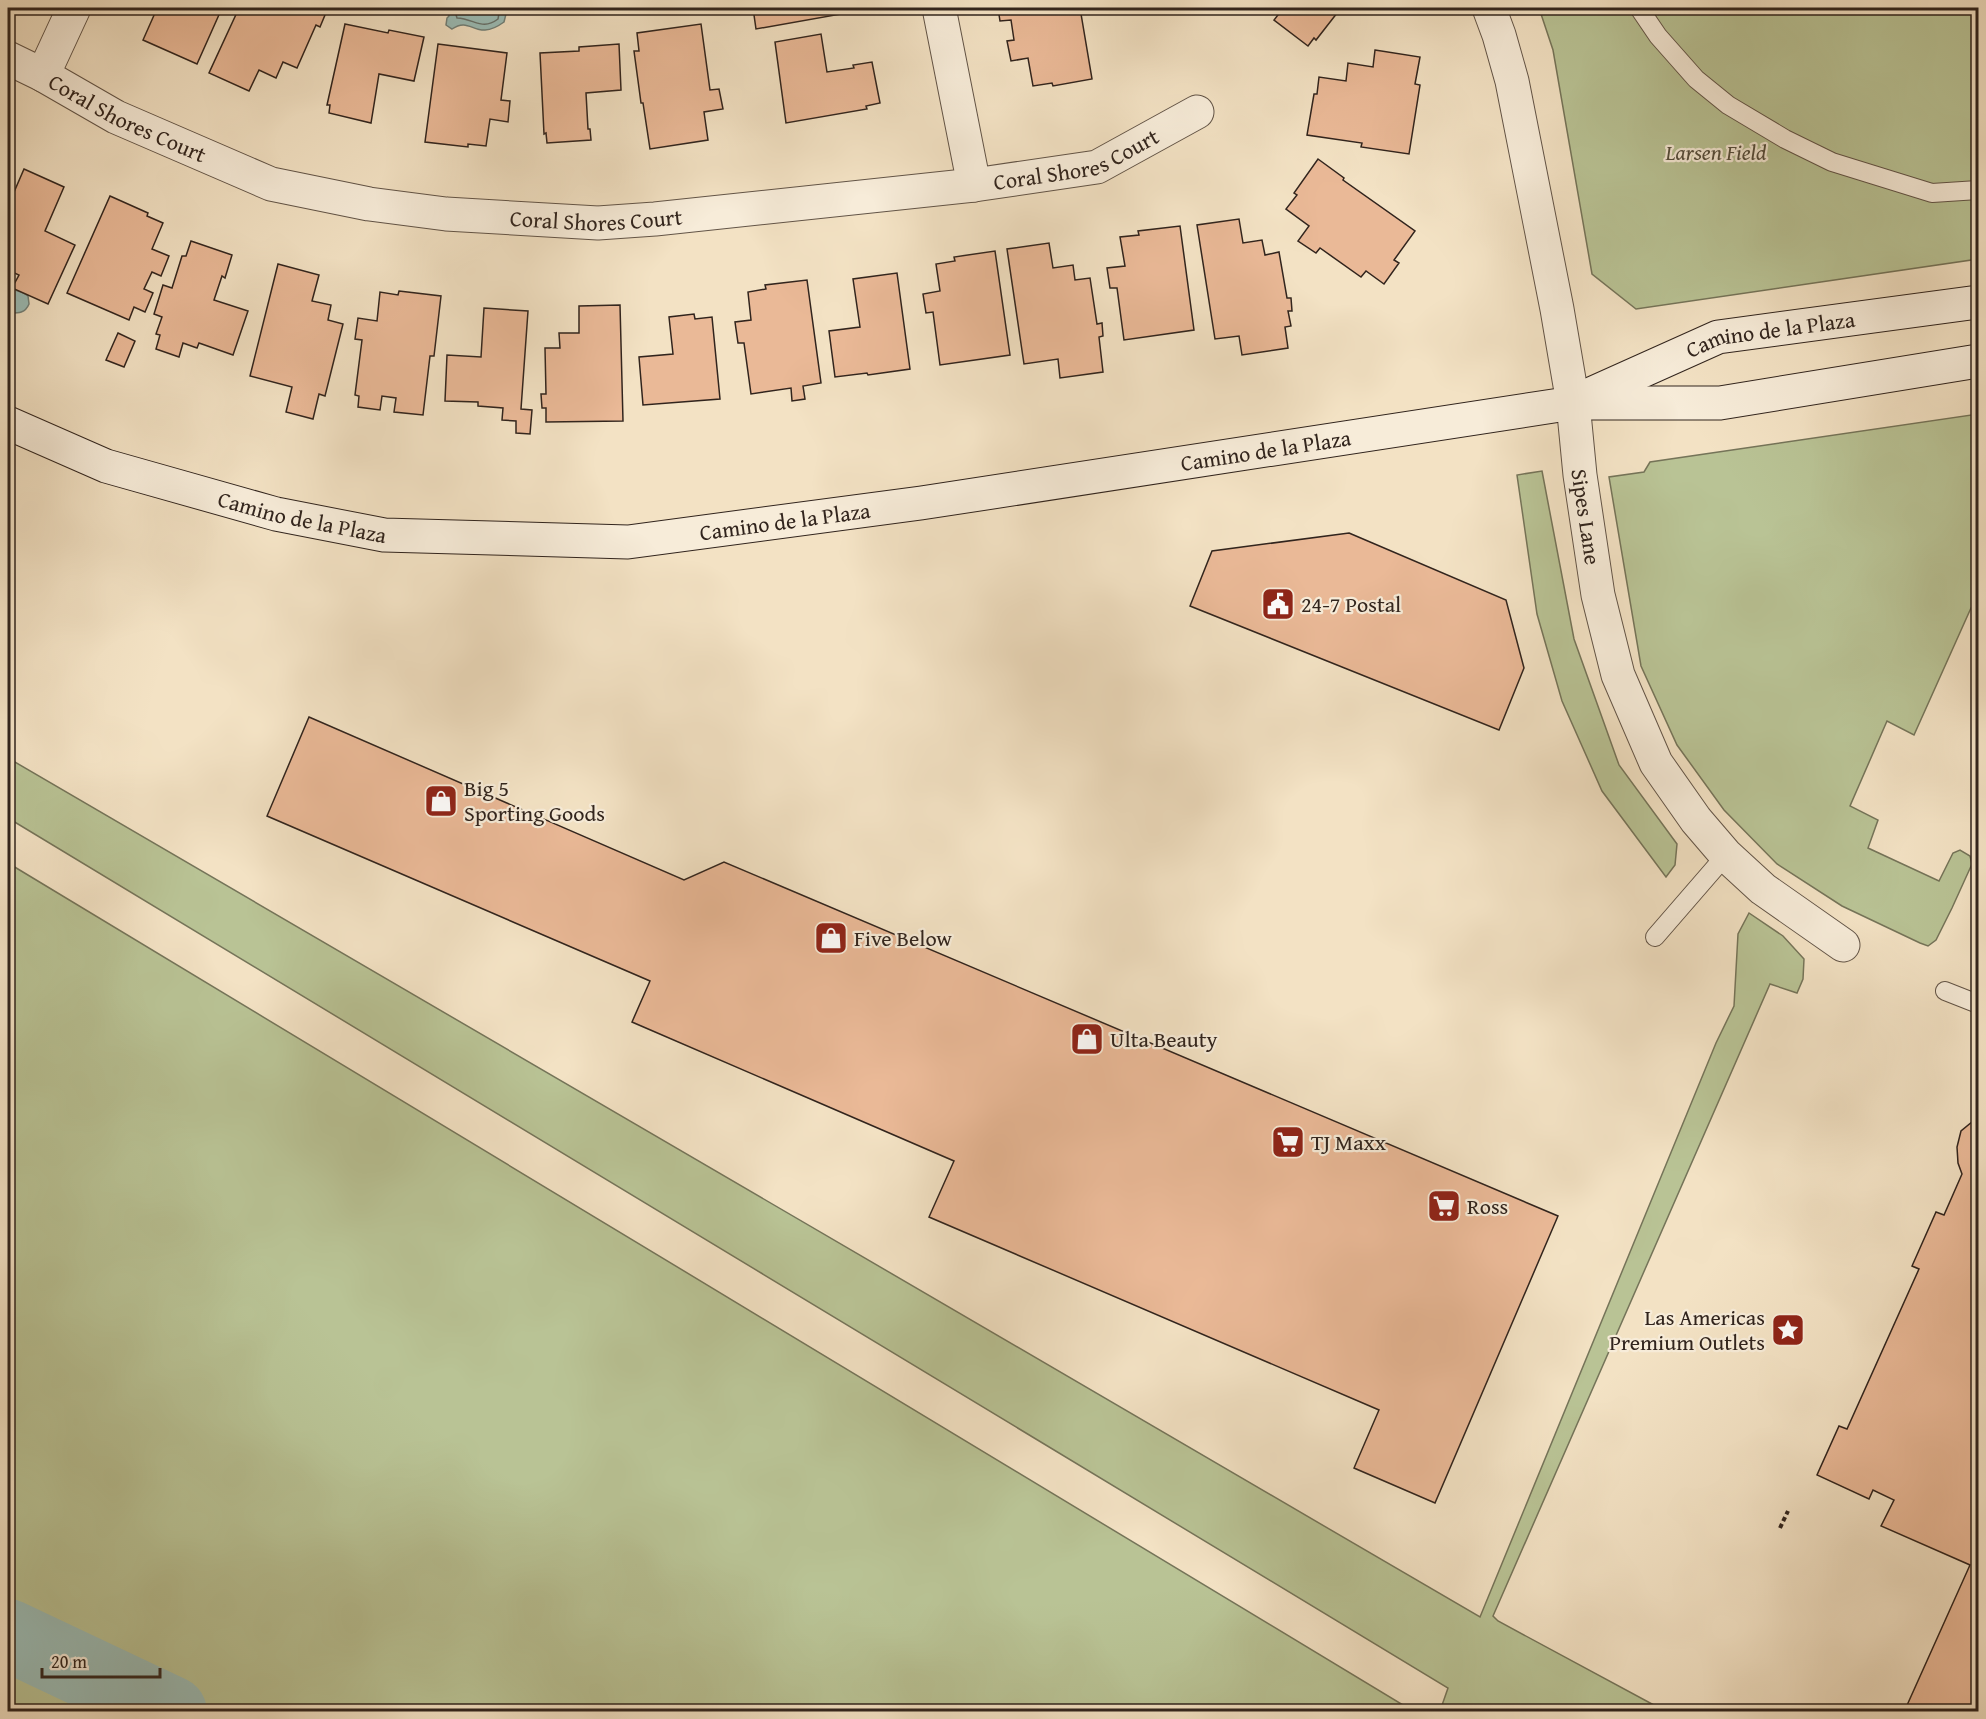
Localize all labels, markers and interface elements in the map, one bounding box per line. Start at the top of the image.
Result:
street label: Coral Shores Court [43,66,212,170]
street label: Coral Shores Court [991,120,1165,198]
park label: Larsen Field [1664,136,1767,168]
street label: Coral Shores Court [509,200,684,239]
street label: Camino de la Plaza [1680,303,1857,366]
street label: Camino de la Plaza [1178,421,1354,479]
street label: Sipes Lane [1563,468,1609,567]
street label: Camino de la Plaza [214,482,390,551]
street label: Camino de la Plaza [698,494,873,548]
public building icon: 24-7 Postal [1260,586,1296,622]
place label: 24-7 Postal [1301,588,1401,620]
place label: Big 5 Sporting Goods [464,772,605,829]
shop icon: Big 5 Sporting Goods [423,783,459,819]
shop icon: Five Below [813,920,849,956]
place label: Five Below [854,922,952,954]
shop icon: Ulta Beauty [1069,1021,1105,1057]
place label: Ulta Beauty [1110,1023,1218,1055]
supermarket icon: TJ Maxx [1270,1124,1306,1160]
place label: TJ Maxx [1311,1126,1387,1158]
supermarket icon: Ross [1426,1188,1462,1224]
place label: Ross [1467,1190,1508,1222]
place label: Las Americas Premium Outlets [1609,1301,1765,1358]
place icon: Las Americas Premium Outlets [1770,1312,1806,1348]
scale bar [42,1641,160,1679]
text: 20 m [51,1648,87,1675]

